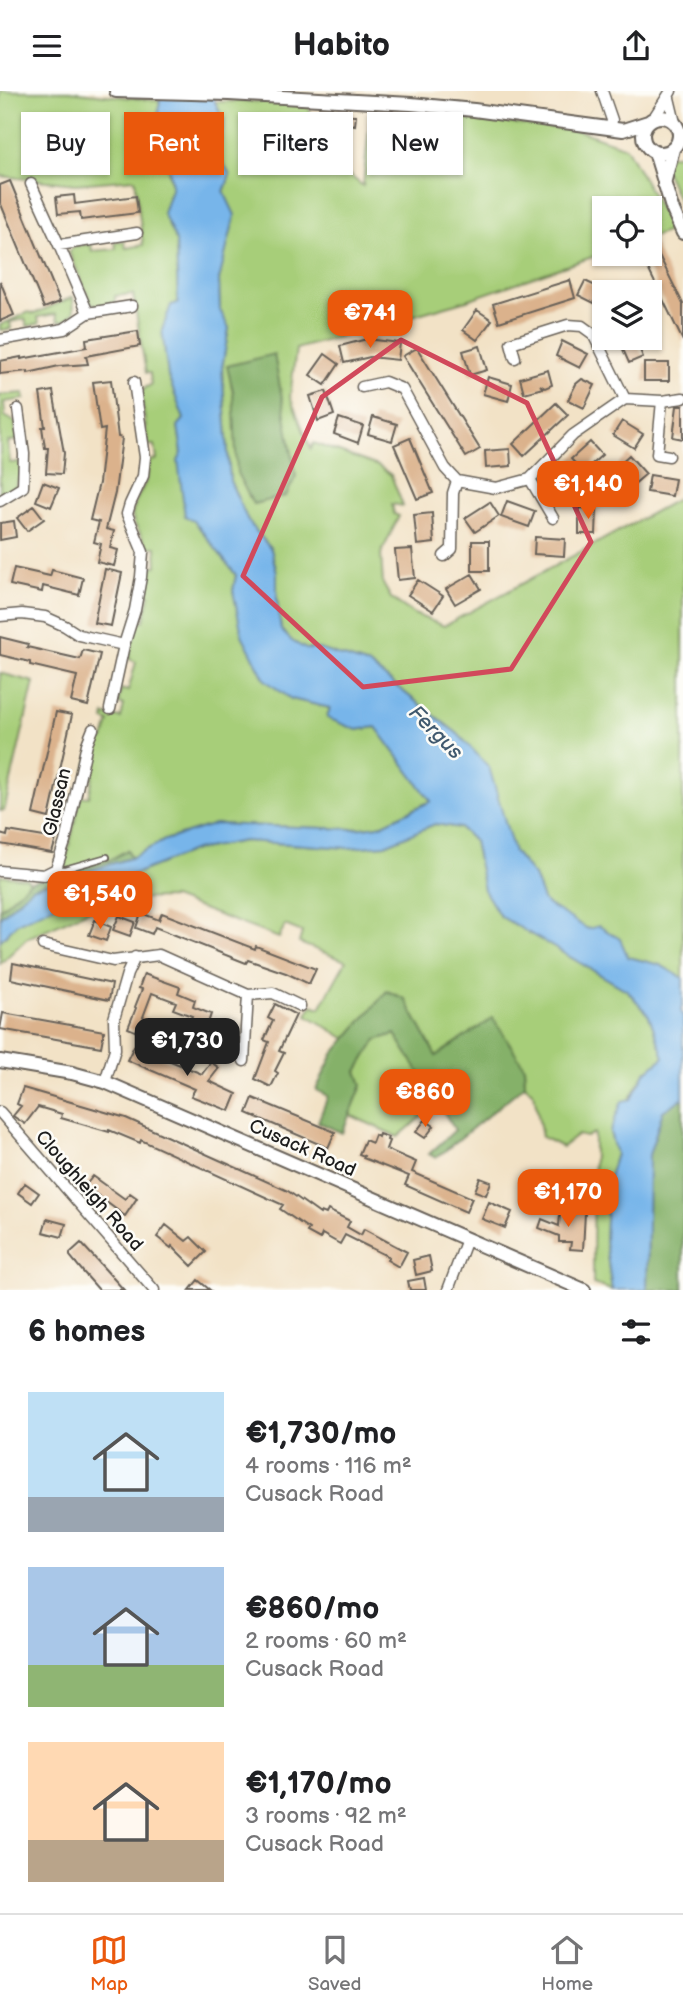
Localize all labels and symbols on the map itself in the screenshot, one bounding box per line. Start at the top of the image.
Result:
pin: €741 [329,291,411,350]
pin: €1,140 [531,461,645,521]
water label: Fergus [404,700,468,765]
street label: Glassan [38,766,76,839]
pin: €1,540 [43,871,157,931]
pin: €1,730 [130,1019,244,1078]
pin: €860 [384,1069,466,1129]
street label: Cusack Road [245,1115,359,1182]
street label: Cloughleigh Road [30,1126,148,1256]
pin: €1,170 [511,1169,625,1229]

